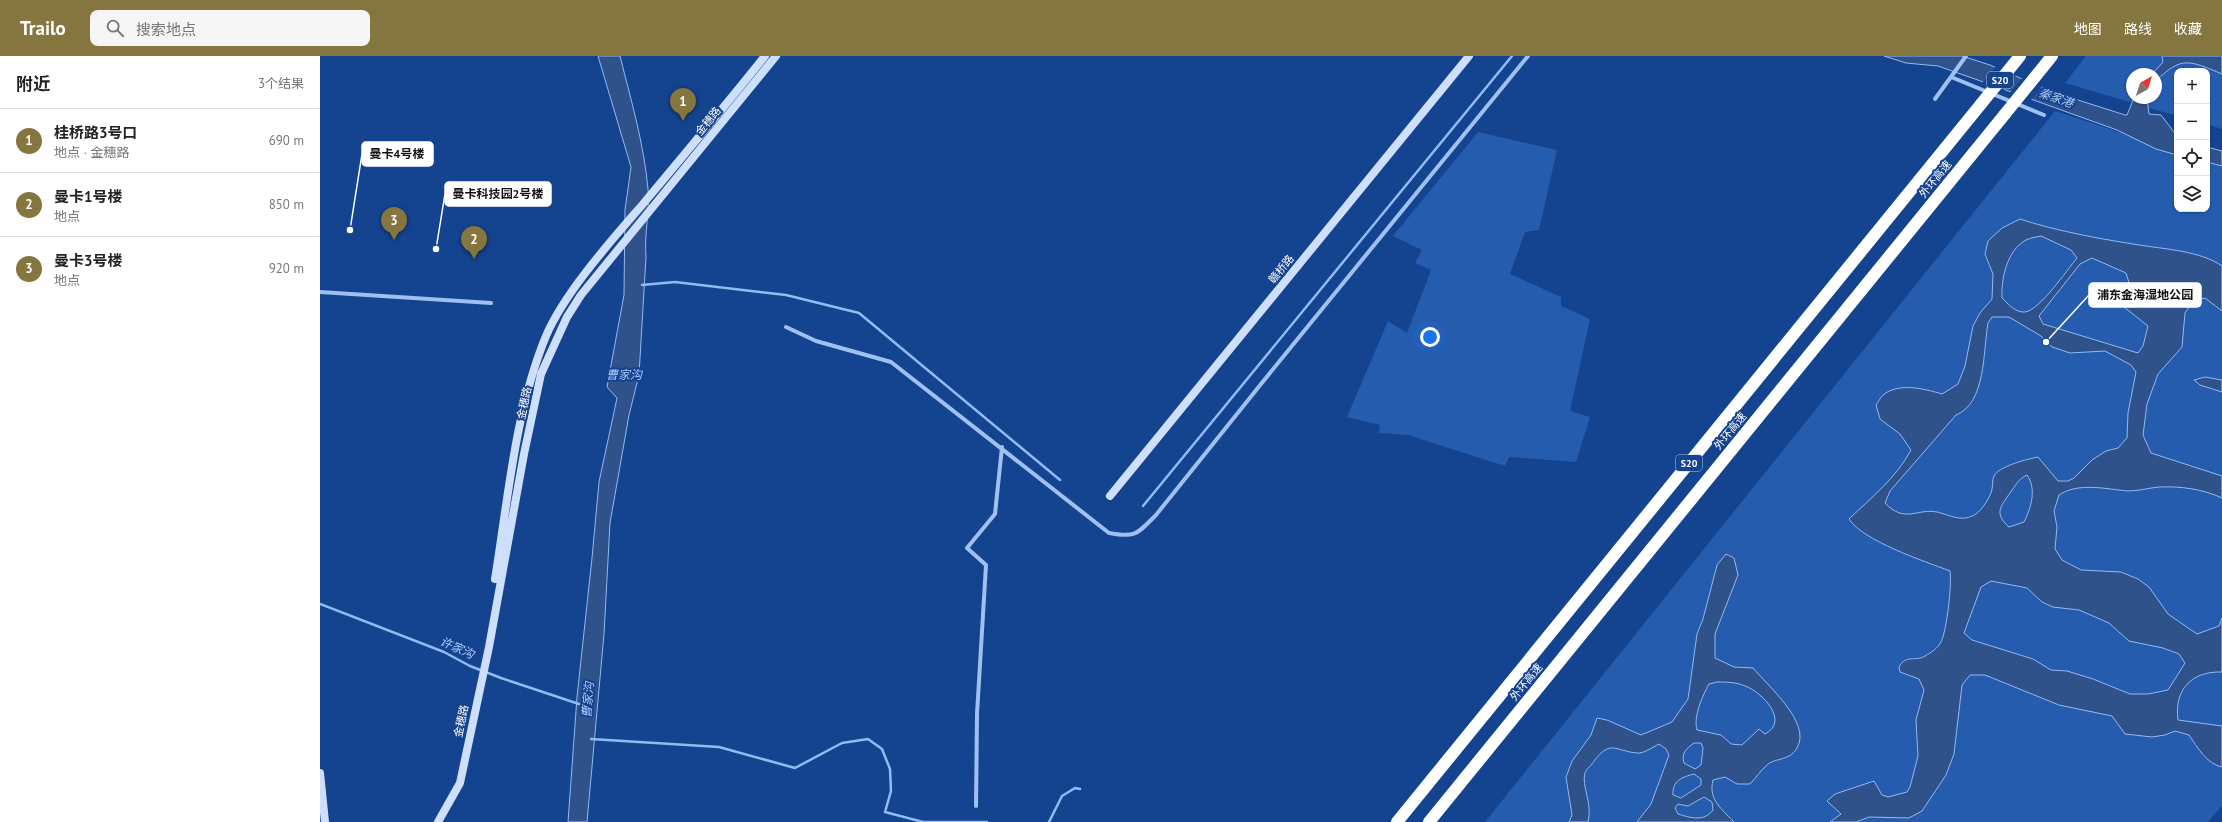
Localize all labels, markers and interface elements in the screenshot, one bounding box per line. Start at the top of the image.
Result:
search box [90,10,370,46]
text: Trailo [20,16,66,40]
icon: search [104,17,126,39]
text: 搜索地点 [136,20,196,39]
text: 地图 [2074,20,2102,38]
text: 路线 [2124,20,2152,38]
text: 收藏 [2174,20,2202,38]
north arrow [2126,68,2162,104]
map controls [2174,68,2210,212]
button: + [2174,68,2210,104]
road number: S20 [1987,72,2013,88]
text: 附近 [16,73,50,95]
text: 3个结果 [258,75,304,92]
water label: 秦家港 [2037,85,2078,111]
pin: 1 [670,88,696,121]
street label: 金穗路 [692,104,724,138]
button: − [2174,104,2210,140]
text: 桂桥路3号口 [54,123,138,142]
text: 1 [25,132,33,149]
text: 690 m [269,132,304,149]
button: locate [2174,140,2210,176]
callout: 曼卡4号楼 [362,142,433,166]
text: 地点 · 金穗路 [54,144,129,161]
text: 曼卡4号楼 [370,146,424,161]
street label: 外环高速 [1916,157,1954,201]
button: layers [2174,176,2210,212]
callout: 曼卡科技园2号楼 [445,182,551,206]
text: 曼卡科技园2号楼 [453,186,543,201]
text: 曼卡1号楼 [54,187,123,206]
text: 2 [25,196,33,213]
text: 850 m [269,196,304,213]
pin: 3 [381,207,407,240]
text: 地点 [54,208,80,225]
pin: 2 [461,226,487,259]
text: 曼卡3号楼 [54,251,123,270]
street label: 赣桥路 [1265,252,1297,286]
text: 3 [25,260,33,277]
text: 920 m [269,260,304,277]
text: 地点 [54,272,80,289]
callout: 浦东金海湿地公园 [2089,283,2201,307]
text: 浦东金海湿地公园 [2097,287,2193,302]
your location [1420,327,1440,347]
water label: 曹家沟 [606,367,644,382]
street label: 金穗路 [514,385,534,421]
street label: 外环高速 [1711,409,1749,453]
road number: S20 [1676,455,1702,471]
water label: 许家沟 [438,633,479,663]
street label: 外环高速 [1507,660,1545,704]
water label: 曹家沟 [578,679,597,719]
street label: 金穗路 [451,703,471,739]

